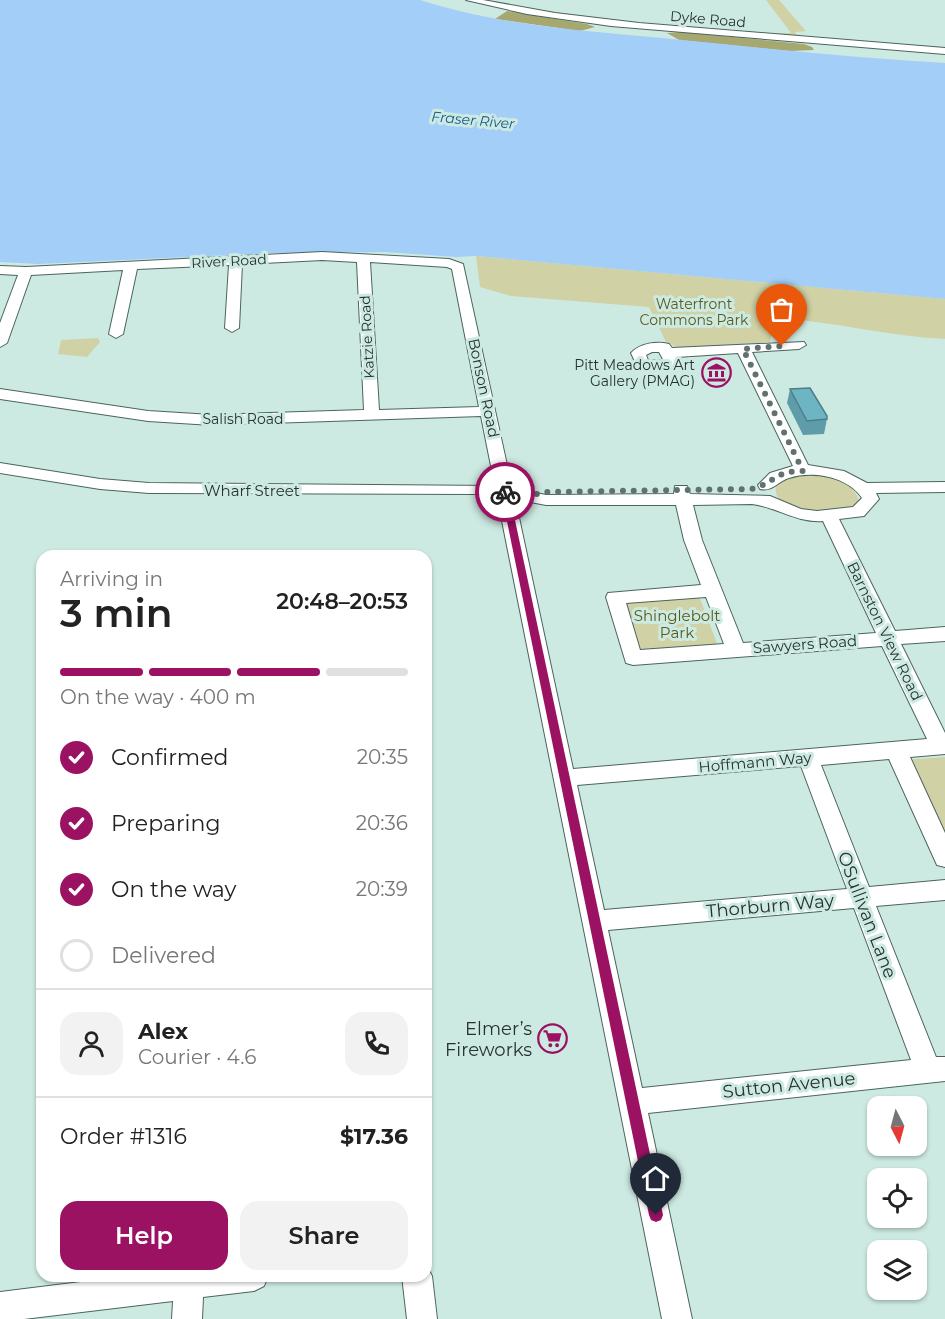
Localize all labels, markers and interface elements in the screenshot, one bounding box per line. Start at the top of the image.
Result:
street label: Dyke Road [669,7,747,31]
water label: Fraser River [431,107,516,133]
street label: River Road [191,250,267,272]
pin [756,284,807,346]
icon: bag [765,293,798,326]
street label: Katzie Road [356,295,378,379]
park label: Waterfront Commons Park [640,295,749,329]
street label: Bonson Road [464,337,504,439]
place label: Pitt Meadows Art Gallery (PMAG) [574,356,695,390]
museum icon: Pitt Meadows Art Gallery (PMAG) [700,357,732,389]
street label: Salish Road [203,410,283,428]
courier [475,462,535,522]
icon: bike [489,476,522,509]
street label: Wharf Street [204,481,300,500]
street label: Barnston View Road [843,558,927,704]
text: Arriving in [60,567,163,591]
text: 20:48–20:53 [276,588,408,615]
text: 3 min [60,589,173,637]
park label: Shinglebolt Park [634,606,720,642]
street label: Sawyers Road [752,631,858,657]
text: On the way · 400 m [60,685,256,709]
icon: check [60,741,93,774]
text: Confirmed [111,744,228,771]
text: 20:35 [357,745,408,769]
street label: Hoffmann Way [698,748,813,776]
icon: check [60,807,93,840]
text: Preparing [111,810,220,837]
text: 20:36 [356,811,408,835]
street label: OSullivan Lane [833,849,901,982]
icon: check [60,873,93,906]
text: On the way [111,876,236,903]
text: 20:39 [356,877,408,901]
street label: Thorburn Way [705,889,835,923]
text: Delivered [111,942,216,969]
button: person [60,1012,123,1075]
button: phone [345,1012,408,1075]
text: Alex [138,1018,188,1045]
place label: Elmer’s Fireworks [445,1018,532,1061]
supermarket icon: Elmer’s Fireworks [537,1023,569,1055]
text: Courier · 4.6 [138,1045,256,1069]
street label: Sutton Avenue [722,1067,857,1103]
north arrow [867,1096,927,1156]
map controls [867,1096,927,1300]
text: Order #1316 [60,1123,187,1150]
text: $17.36 [340,1123,408,1150]
pin [630,1153,681,1215]
icon: home [639,1162,672,1195]
button: locate [867,1168,927,1228]
button: Help [60,1201,228,1270]
button: Share [240,1201,408,1270]
button: layers [867,1240,927,1300]

